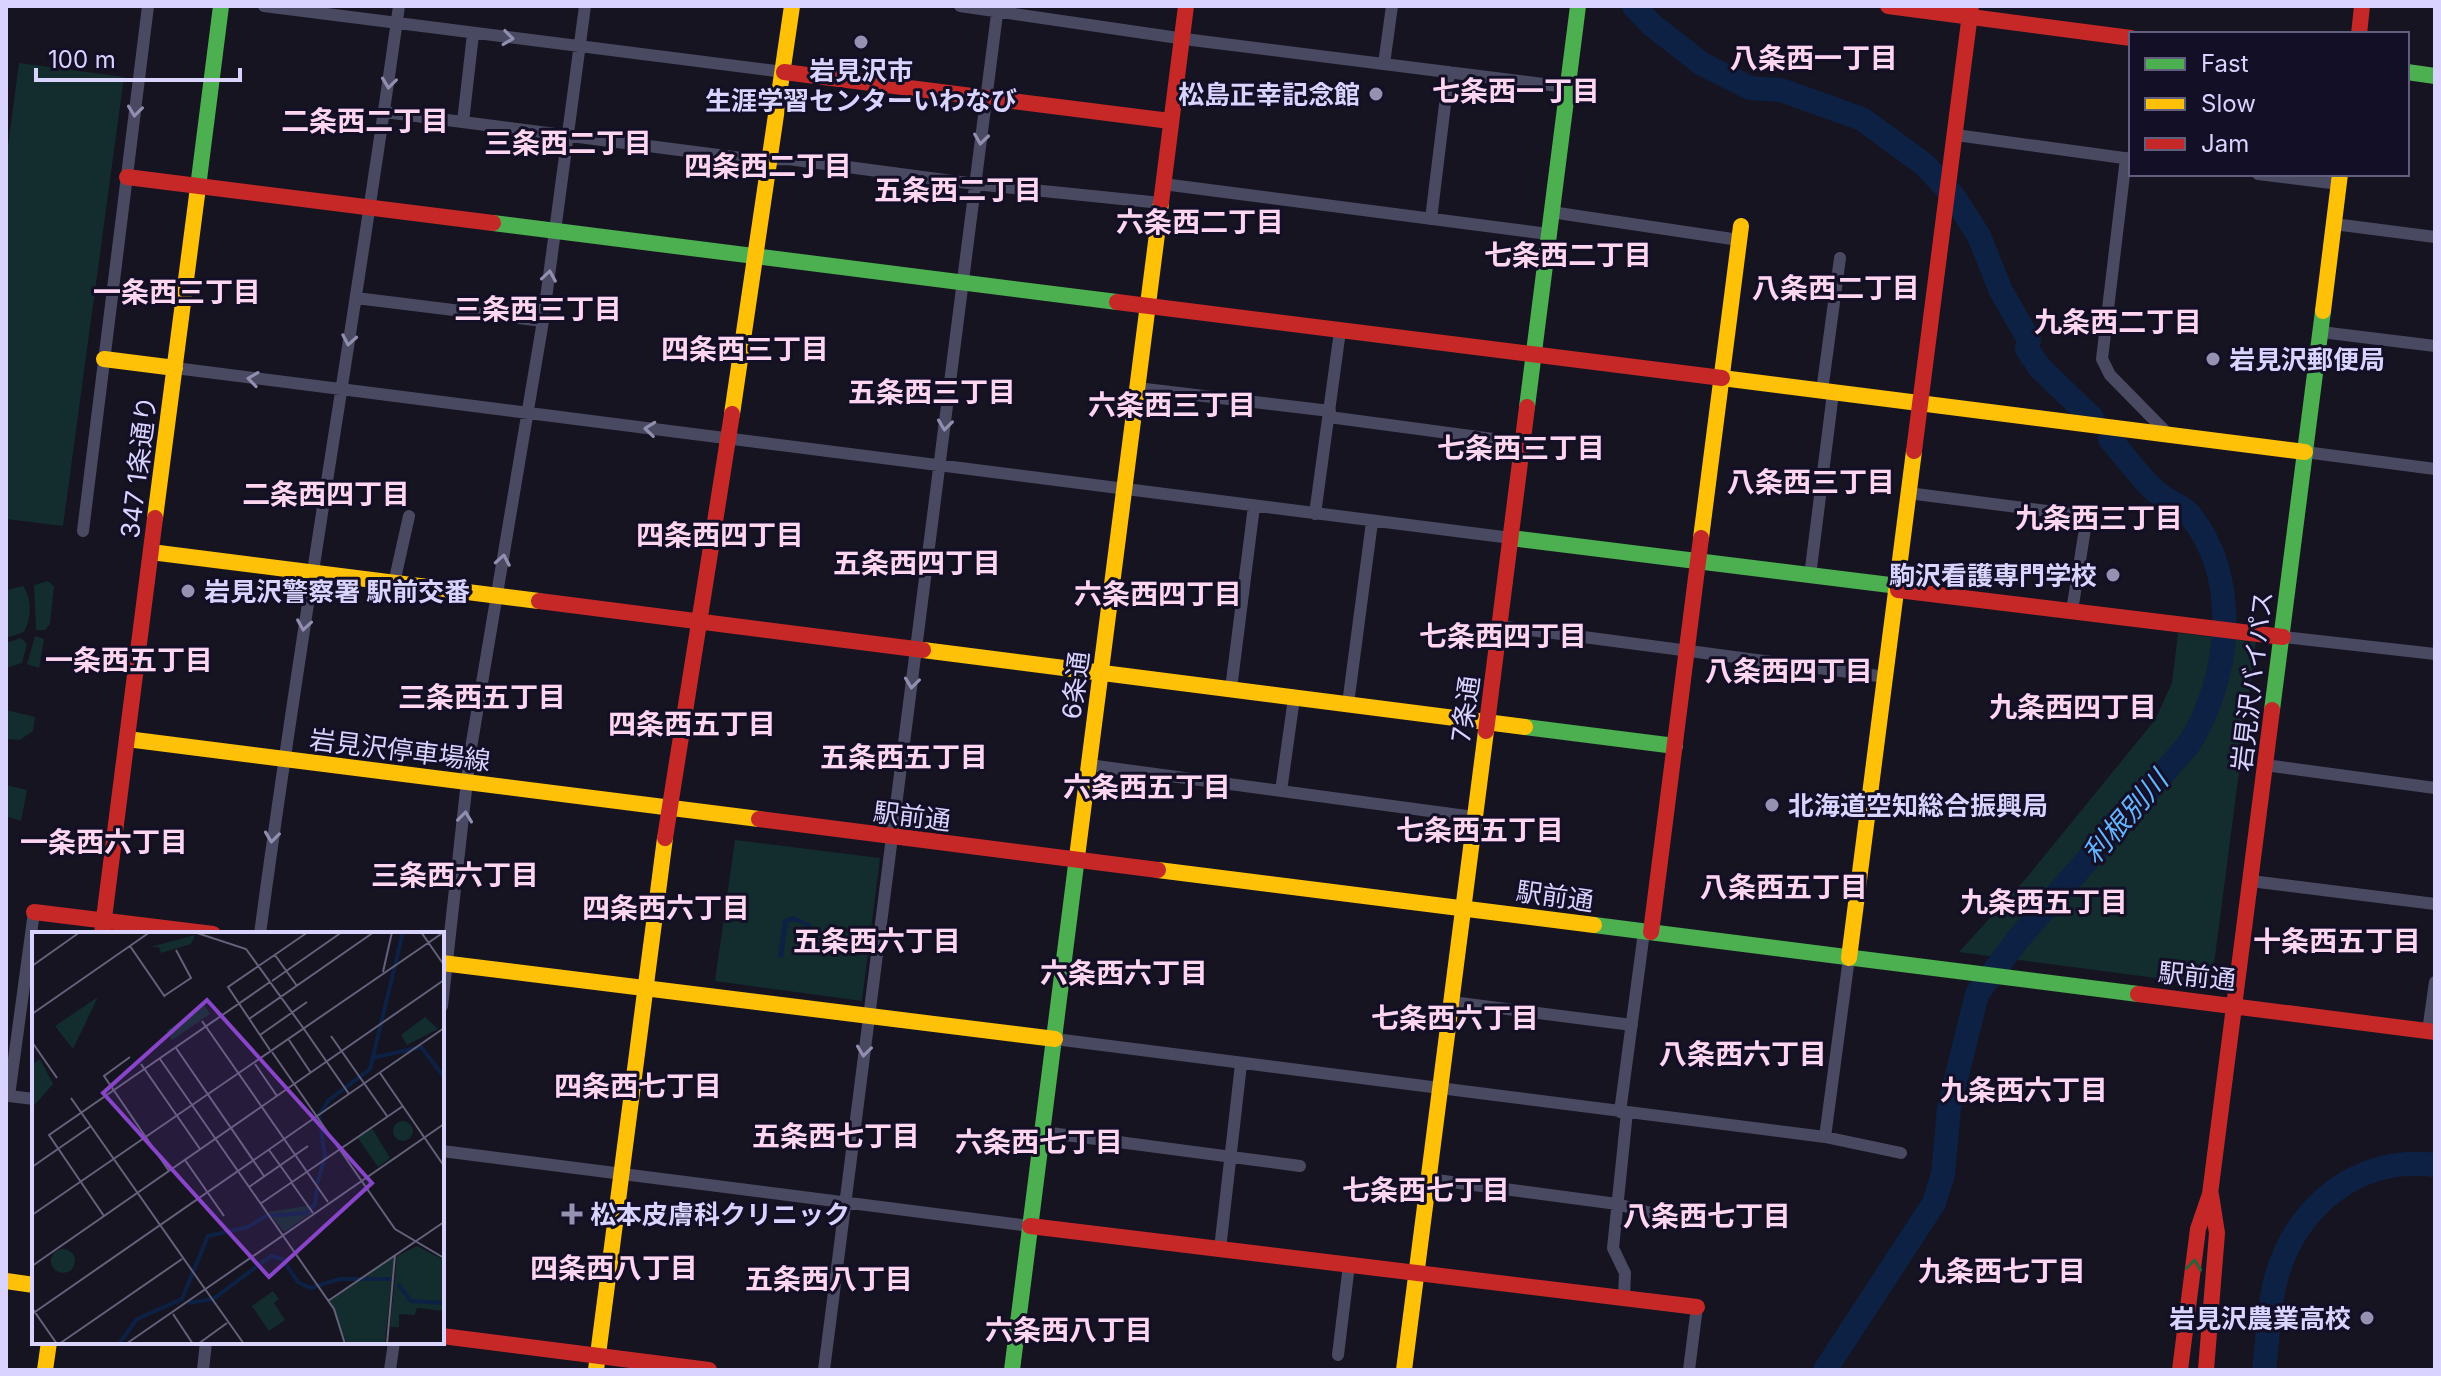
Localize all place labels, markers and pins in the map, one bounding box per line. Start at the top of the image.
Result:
marker: 岩見沢市 生涯学習センターいわなび [852,33,870,51]
place label: 岩見沢市 生涯学習センターいわなび [705,55,1017,116]
place label: 松島正幸記念館 [1178,79,1360,110]
marker: 松島正幸記念館 [1367,85,1385,103]
place label: 岩見沢郵便局 [2229,344,2385,375]
marker: 岩見沢郵便局 [2204,350,2222,368]
place label: 駒沢看護専門学校 [1889,560,2097,591]
marker: 駒沢看護専門学校 [2104,566,2122,584]
place label: 岩見沢警察署 駅前交番 [204,576,470,607]
marker: 岩見沢警察署 駅前交番 [179,582,197,600]
place label: 北海道空知総合振興局 [1788,790,2048,821]
marker: 北海道空知総合振興局 [1763,796,1781,814]
place label: 松本皮膚科クリニック [590,1199,850,1230]
marker: 松本皮膚科クリニック [561,1203,583,1225]
place label: 岩見沢農業高校 [2169,1303,2351,1334]
marker: 岩見沢農業高校 [2358,1309,2376,1327]

